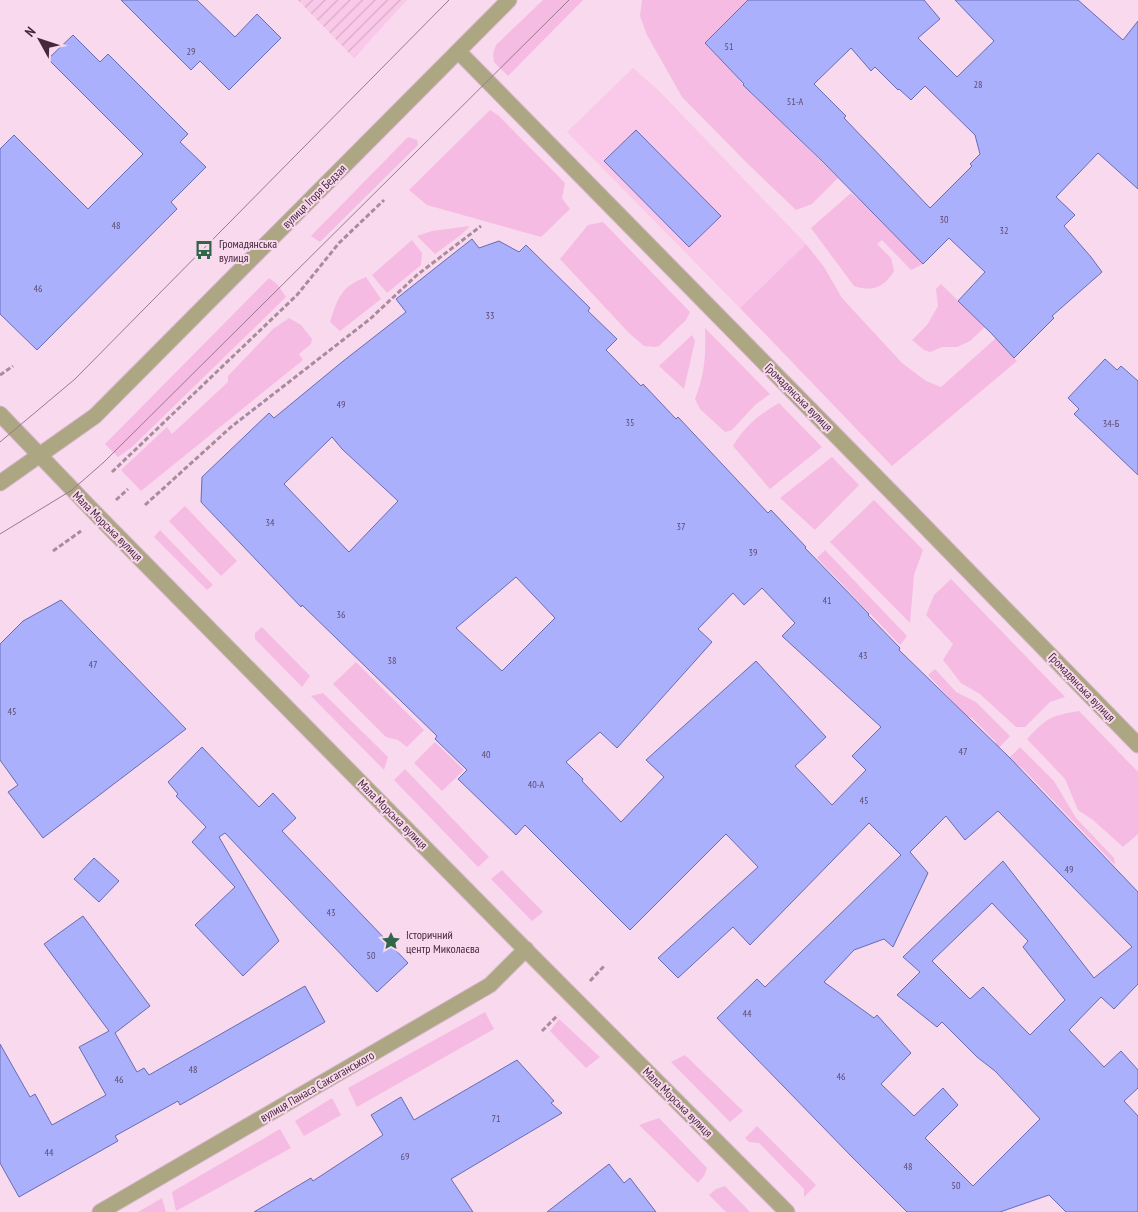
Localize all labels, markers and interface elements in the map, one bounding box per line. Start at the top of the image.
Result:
north arrow [15,15,65,65]
text: N [21,23,39,40]
house number: 51 [725,40,734,53]
house number: 29 [187,45,196,58]
house number: 28 [974,78,983,91]
house number: 51-А [787,95,803,108]
street label: вулиця Ігоря Бедзая [279,161,349,231]
house number: 30 [940,213,949,226]
house number: 48 [112,219,121,232]
house number: 32 [1000,224,1009,237]
place label: Громадянська вулиця [219,236,277,265]
bus stop icon: Громадянська вулиця [193,239,215,261]
house number: 46 [34,282,43,295]
house number: 33 [486,309,495,322]
street label: Громадянська вулиця [762,360,836,434]
house number: 49 [337,398,346,411]
house number: 35 [626,416,635,429]
house number: 34-Б [1103,417,1120,430]
street label: Мала Морська вулиця [70,488,146,564]
house number: 34 [266,516,275,529]
house number: 37 [677,520,686,533]
house number: 39 [749,546,758,559]
house number: 41 [823,594,832,607]
house number: 36 [337,608,346,621]
house number: 43 [859,649,868,662]
street label: Громадянська вулиця [1045,649,1119,725]
house number: 38 [388,654,397,667]
house number: 47 [89,658,98,671]
house number: 45 [8,705,17,718]
house number: 47 [959,745,968,758]
house number: 40 [482,748,491,761]
street label: Мала Морська вулиця [355,776,431,852]
house number: 40-А [528,778,544,791]
house number: 45 [860,794,869,807]
house number: 49 [1065,863,1074,876]
house number: 43 [327,906,336,919]
place label: Історичний центр Миколаєва [406,927,480,956]
place icon: Історичний центр Миколаєва [380,930,402,952]
house number: 50 [367,949,376,962]
house number: 44 [743,1007,752,1020]
street label: вулиця Панаса Саксаганського [257,1047,377,1125]
house number: 48 [189,1063,198,1076]
street label: Мала Морська вулиця [640,1064,716,1140]
house number: 46 [837,1070,846,1083]
house number: 46 [115,1073,124,1086]
house number: 71 [492,1112,501,1125]
house number: 44 [45,1146,54,1159]
house number: 69 [401,1150,410,1163]
house number: 48 [904,1160,913,1173]
house number: 50 [952,1179,961,1192]

